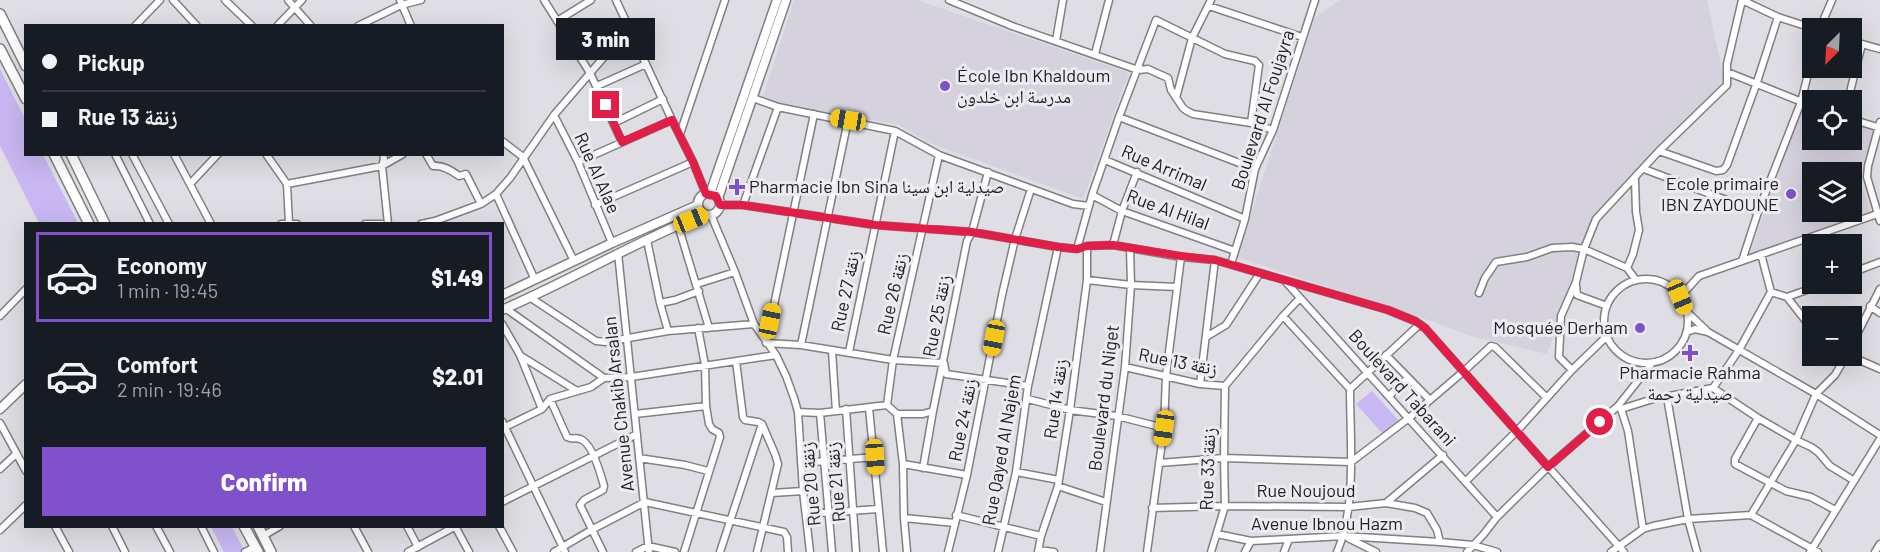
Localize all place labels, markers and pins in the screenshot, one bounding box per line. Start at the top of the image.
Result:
place label: École Ibn Khaldoum مدرسة ابن خلدون [957,64,1110,108]
marker: École Ibn Khaldoum مدرسة ابن خلدون [938,79,952,93]
place label: Ecole primaire IBN ZAYDOUNE [1661,172,1779,215]
place label: Pharmacie Ibn Sina صيدلية ابن سينا [749,175,1004,198]
marker: Pharmacie Ibn Sina صيدلية ابن سينا [730,180,744,194]
marker: Ecole primaire IBN ZAYDOUNE [1784,187,1798,201]
place label: Mosquée Derham [1493,316,1628,338]
marker: Mosquée Derham [1633,321,1647,335]
marker: Pharmacie Rahma صيدلية رحمة [1683,346,1697,360]
place label: Pharmacie Rahma صيدلية رحمة [1619,361,1761,404]

